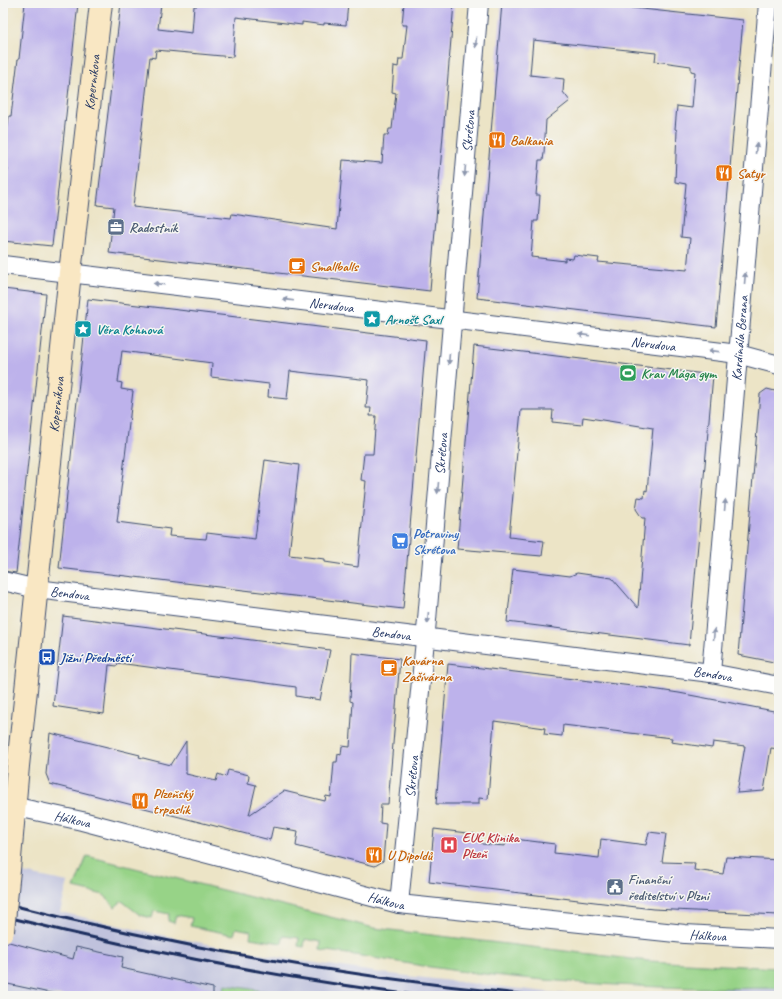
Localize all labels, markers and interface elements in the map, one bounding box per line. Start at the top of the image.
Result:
one-way arrow [472,36,479,48]
street label: Koperníkova [80,52,104,111]
street label: Skrétova [458,108,479,153]
restaurant icon: Balkania [487,130,507,150]
place label: Balkania [510,132,554,149]
one-way arrow [752,142,759,154]
restaurant icon: Satyr [714,163,734,183]
one-way arrow [461,165,468,177]
place label: Satyr [737,165,766,182]
office icon: Radostník [106,217,126,237]
place label: Radostník [129,219,179,236]
cafe icon: Smallballs [287,256,307,276]
place label: Smallballs [310,258,360,275]
one-way arrow [741,271,748,284]
one-way arrow [153,281,165,287]
street label: Nerudova [308,294,356,316]
street label: Kardinála Berana [727,294,752,381]
one-way arrow [282,296,294,303]
place icon: Arnošt Saxl [362,309,382,329]
place label: Arnošt Saxl [385,311,444,328]
place icon: Věra Kohnová [73,319,93,339]
place label: Věra Kohnová [96,321,164,338]
one-way arrow [578,332,591,339]
street label: Nerudova [630,333,677,355]
one-way arrow [708,348,720,354]
one-way arrow [445,353,452,365]
sports icon: Krav Mága gym [618,363,638,383]
place label: Krav Mága gym [641,365,718,382]
street label: Koperníkova [45,375,68,433]
street label: Skrétova [431,431,451,475]
one-way arrow [435,482,442,494]
one-way arrow [722,499,729,511]
place label: Potraviny Skrétova [413,525,459,558]
supermarket icon: Potraviny Skrétova [390,531,410,551]
street label: Bendova [49,582,91,604]
one-way arrow [424,612,431,624]
street label: Bendova [371,622,413,644]
one-way arrow [711,628,718,640]
bus stop icon: Jižní Předměstí [37,647,57,667]
place label: Jižní Předměstí [59,649,135,666]
place label: Kavárna Zašívárna [402,652,453,685]
cafe icon: Kavárna Zašívárna [379,658,399,678]
street label: Bendova [692,662,735,686]
street label: Skrétova [401,754,422,798]
place label: Plzeňský trpaslík [153,785,195,818]
restaurant icon: Plzeňský trpaslík [130,791,150,811]
street label: Hálkova [53,807,94,832]
place label: EUC Klinika Plzeň [462,829,520,862]
hospital icon: EUC Klinika Plzeň [439,835,459,855]
restaurant icon: U Dipoldů [364,845,384,865]
place label: U Dipoldů [387,847,434,864]
place label: Finanční ředitelství v Plzni [628,871,711,904]
public building icon: Finanční ředitelství v Plzni [605,877,625,897]
street label: Hálkova [366,888,406,913]
street label: Hálkova [689,926,728,945]

